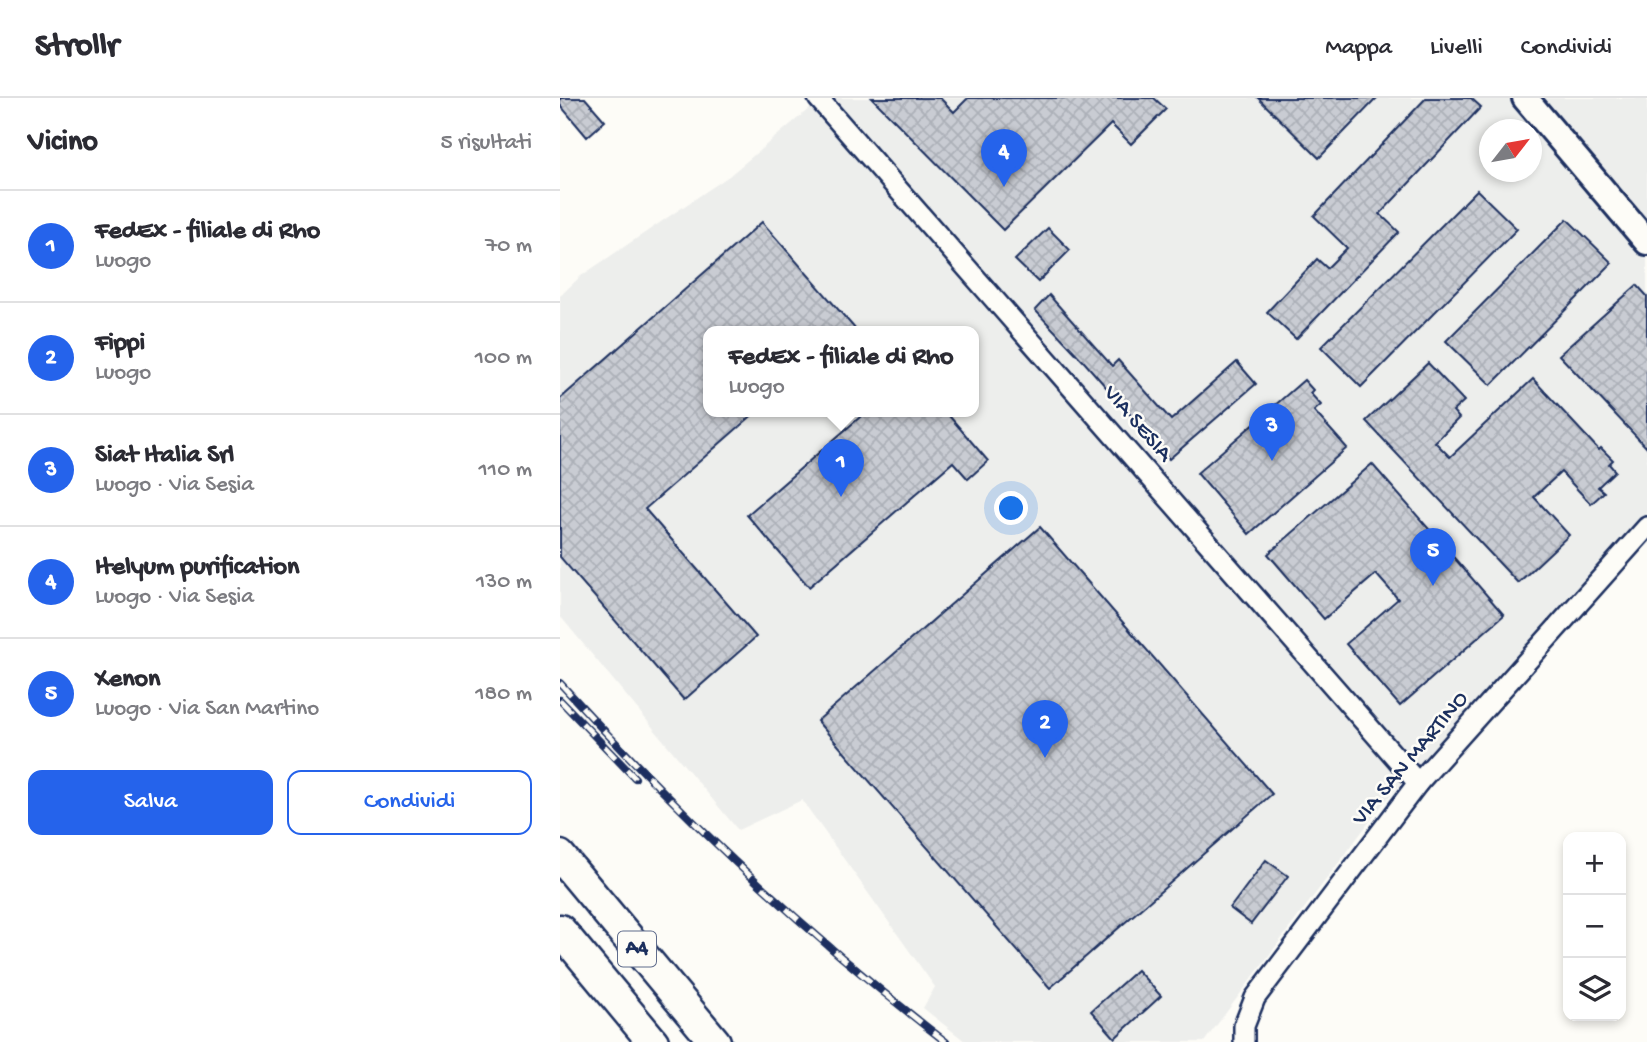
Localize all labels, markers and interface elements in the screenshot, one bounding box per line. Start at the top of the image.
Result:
text: Strollr [35,29,119,67]
text: Mappa [1325,34,1392,63]
text: Livelli [1430,34,1483,63]
text: Condividi [1521,34,1612,63]
north arrow [1479,119,1542,182]
text: Vicino [28,126,98,161]
pin: 4 [981,129,1027,187]
text: 5 risultati [440,130,532,157]
text: FedEx - filiale di Rho [95,217,320,248]
text: 1 [46,233,56,260]
text: 70 m [485,233,532,260]
text: Luogo [95,248,151,275]
popup [703,326,979,417]
text: Fippi [95,329,145,360]
text: FedEx - filiale di Rho [728,343,954,374]
text: 2 [45,345,57,372]
text: 100 m [475,345,532,372]
text: Luogo [95,360,151,387]
text: Luogo [728,374,785,401]
street label: VIA SESIA [1096,380,1178,469]
pin: 3 [1249,403,1295,461]
pin: 1 [818,439,864,497]
text: Siat Italia Srl [95,441,234,472]
text: 3 [45,457,57,484]
text: 110 m [479,457,532,484]
text: Luogo · Via Sesia [95,472,254,499]
your location [994,491,1028,525]
pin: 5 [1410,528,1456,586]
text: Itelyum purification [95,553,299,584]
text: 4 [46,569,56,596]
text: 130 m [476,569,532,596]
text: Luogo · Via Sesia [95,584,254,611]
text: Xenon [95,665,160,696]
text: 5 [45,681,57,708]
text: 180 m [475,681,532,708]
street label: VIA SAN MARTINO [1346,686,1475,832]
text: Luogo · Via San Martino [95,696,319,723]
pin: 2 [1022,700,1068,758]
button: Salva [28,770,273,835]
button: Condividi [287,770,532,835]
map controls [1563,832,1626,1021]
button: + [1563,832,1626,895]
button: − [1563,895,1626,958]
road number: A4 [618,932,656,966]
button: layers [1563,958,1626,1021]

